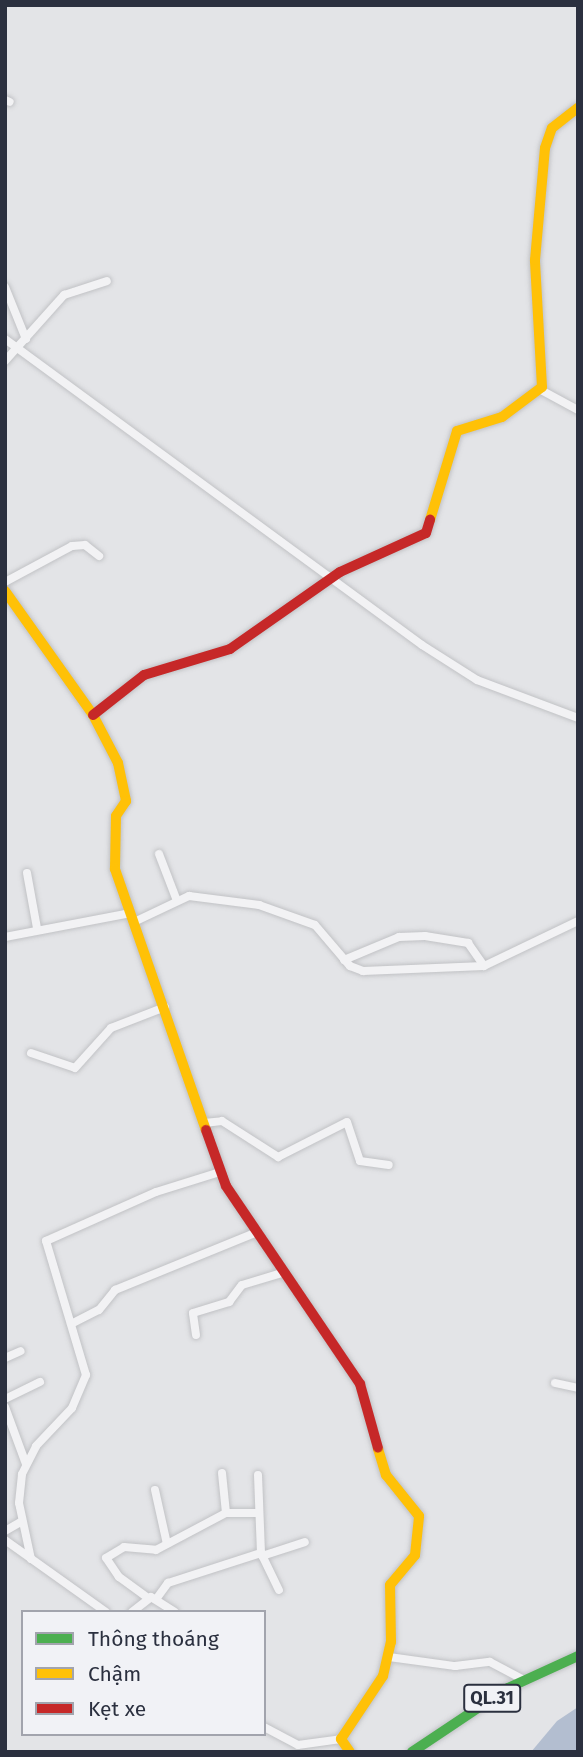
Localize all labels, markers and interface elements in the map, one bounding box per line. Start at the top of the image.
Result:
legend [21,1610,266,1736]
text: Thông thoáng [88,1626,219,1652]
text: Chậm [88,1661,141,1687]
road number: QL.31 [462,1684,522,1713]
text: Kẹt xe [88,1696,146,1722]

